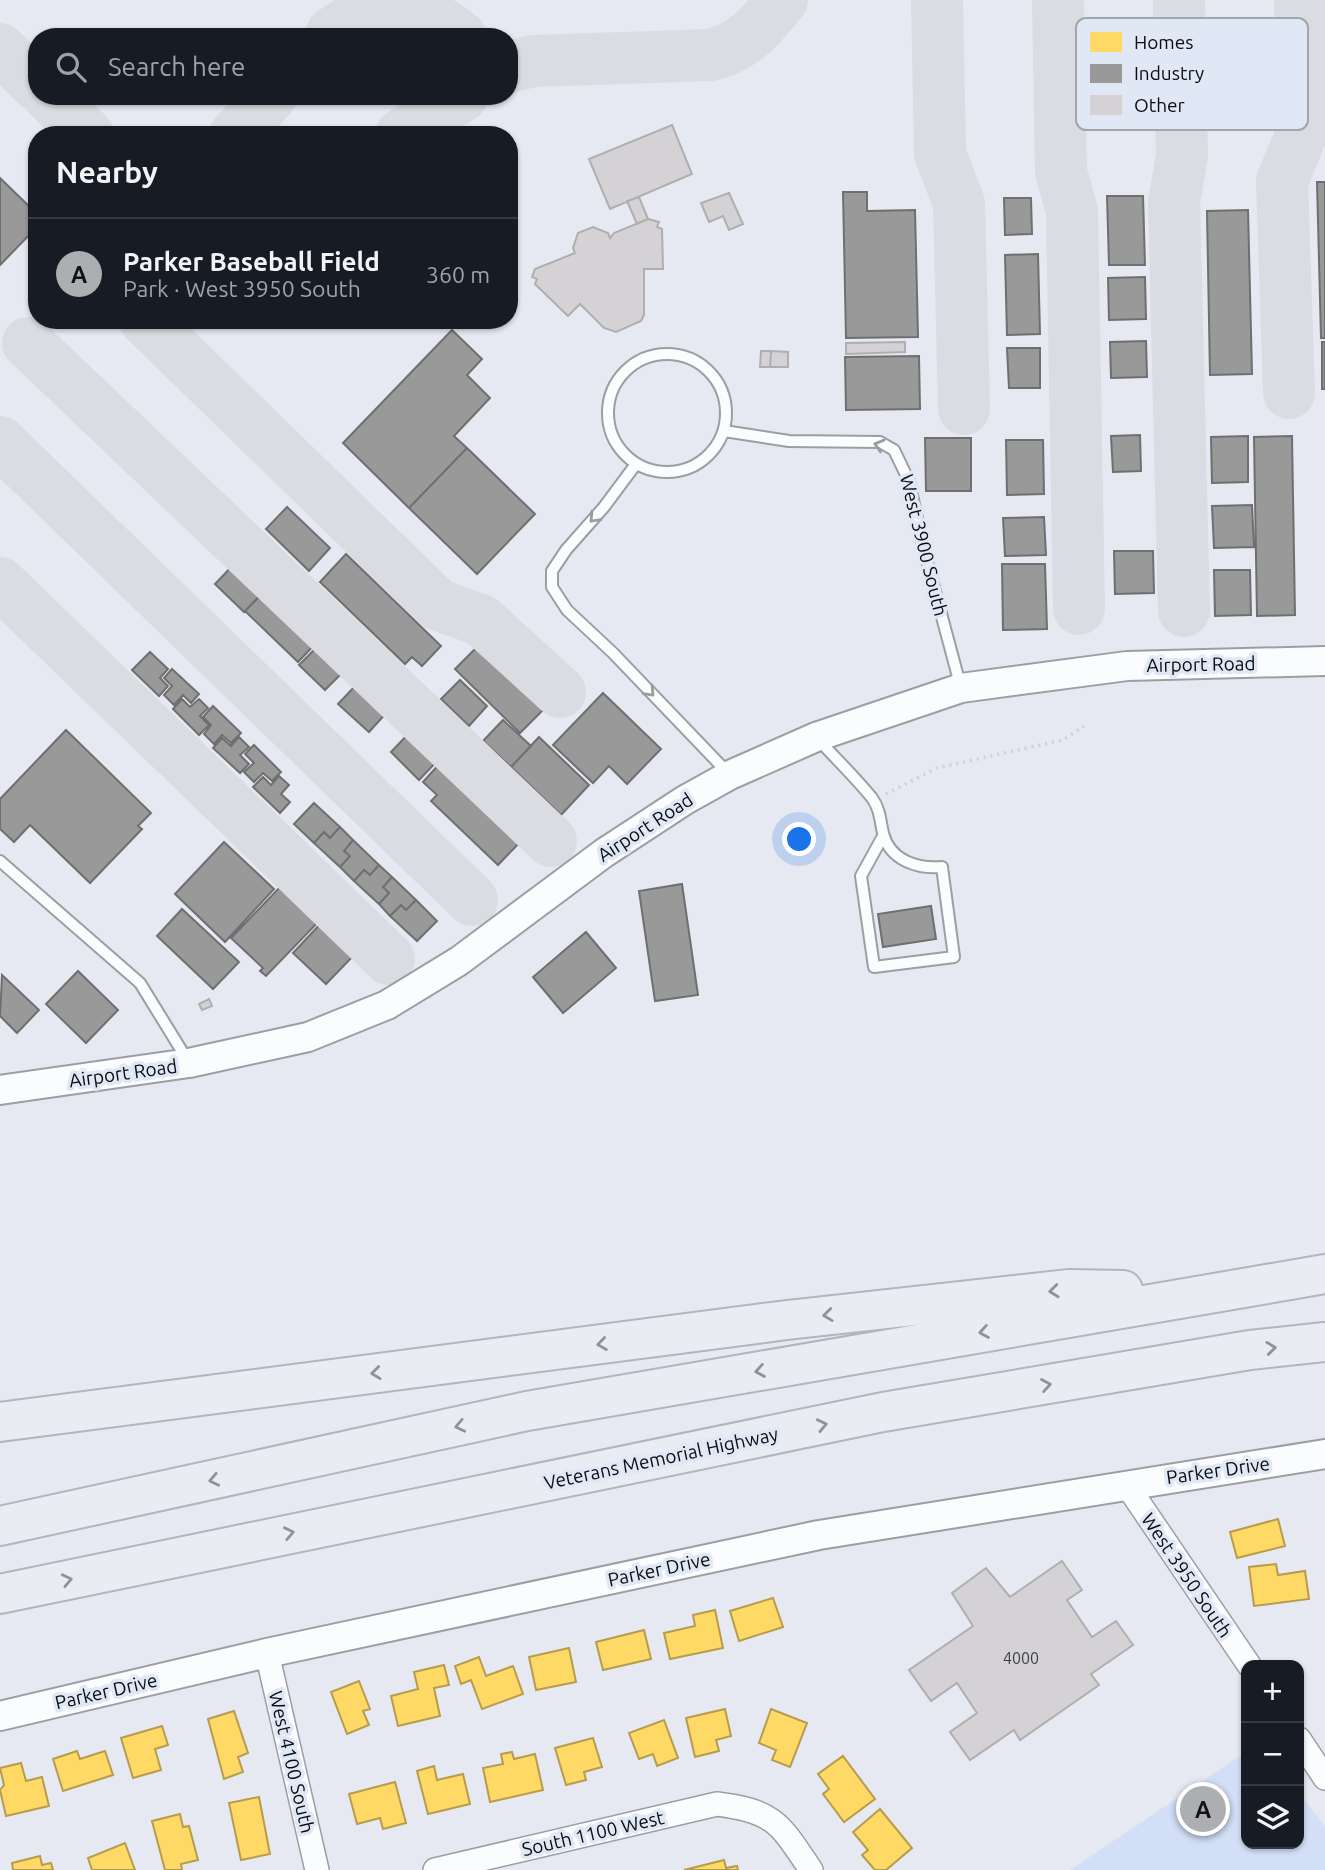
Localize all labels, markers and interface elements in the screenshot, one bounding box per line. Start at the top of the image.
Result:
legend [1076,18,1308,130]
search box [28,28,518,105]
text: Homes [1134,31,1194,53]
icon: search [52,48,90,86]
text: Search here [108,52,245,81]
text: Industry [1134,62,1204,84]
text: Other [1134,94,1185,116]
text: Nearby [56,155,158,189]
text: Parker Baseball Field [123,247,380,276]
text: A [71,262,87,287]
text: 360 m [426,262,490,287]
text: Park · West 3950 South [123,276,361,301]
one-way arrow [874,438,886,453]
street label: West 3900 South [896,472,952,618]
one-way arrow [590,510,602,523]
street label: Airport Road [1146,652,1256,676]
one-way arrow [642,684,654,697]
street label: Airport Road [593,788,697,866]
your location [782,822,816,856]
street label: Airport Road [67,1055,179,1091]
one-way arrow [1048,1283,1059,1298]
one-way arrow [822,1308,833,1323]
one-way arrow [978,1324,990,1339]
one-way arrow [596,1337,608,1352]
one-way arrow [1265,1341,1276,1356]
one-way arrow [754,1363,766,1378]
one-way arrow [371,1366,382,1381]
one-way arrow [1040,1378,1052,1393]
one-way arrow [454,1417,466,1432]
one-way arrow [816,1418,828,1433]
street label: Veterans Memorial Highway [542,1422,780,1494]
street label: Parker Drive [1165,1452,1271,1488]
one-way arrow [208,1472,220,1486]
street label: West 3950 South [1137,1509,1237,1641]
one-way arrow [283,1527,295,1542]
street label: Parker Drive [606,1547,712,1591]
one-way arrow [61,1574,73,1588]
house number: 4000 [1003,1649,1039,1667]
map controls [1241,1660,1304,1849]
button: + [1241,1660,1304,1723]
street label: Parker Drive [53,1669,159,1713]
street label: West 4100 South [265,1689,319,1835]
button: − [1241,1723,1304,1786]
pin: A [1180,1783,1226,1835]
button: layers [1241,1786,1304,1849]
street label: South 1100 West [520,1806,667,1860]

